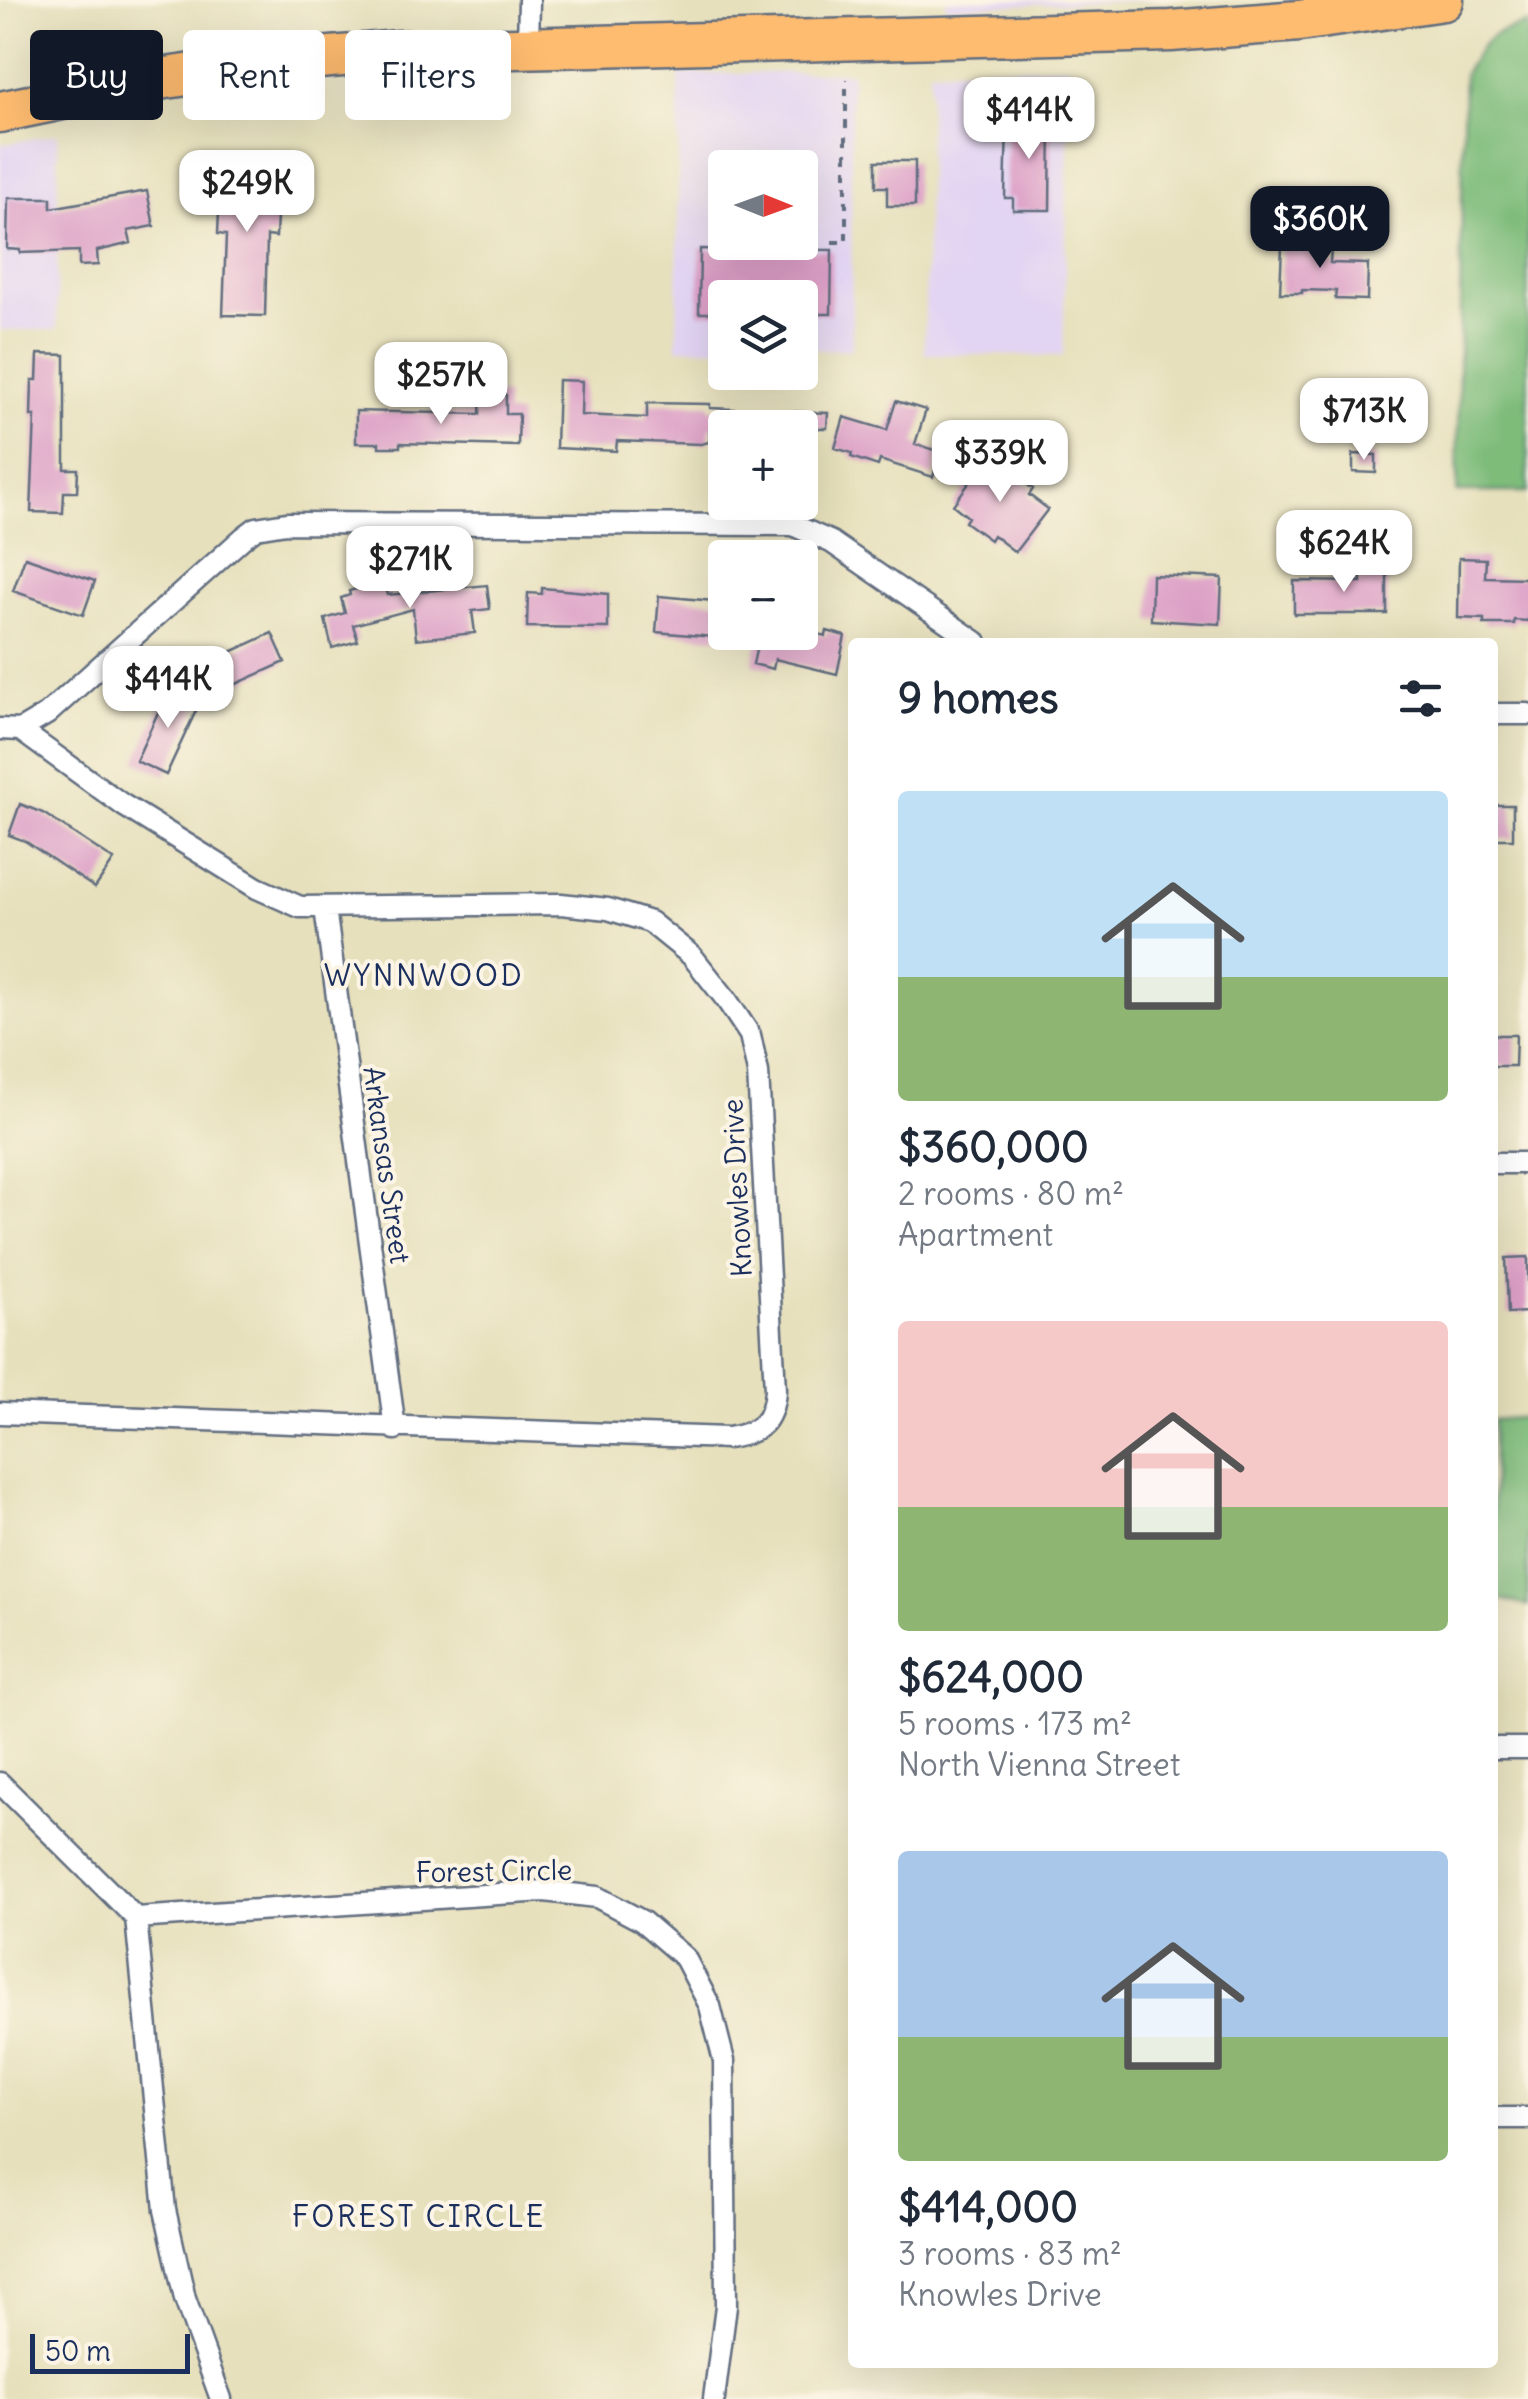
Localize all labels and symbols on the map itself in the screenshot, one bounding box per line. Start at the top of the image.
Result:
pin: $414K [959,77,1099,162]
pin: $249K [177,150,317,235]
north arrow [708,150,818,260]
pin: $360K [1250,186,1390,271]
pin: $257K [371,342,511,427]
pin: $713K [1294,378,1434,463]
pin: $339K [930,420,1070,505]
pin: $624K [1274,510,1414,595]
pin: $271K [340,526,480,611]
pin: $414K [98,646,238,731]
district label: WYNNWOOD [324,956,524,994]
street label: Arkansas Street [355,1064,419,1266]
street label: Knowles Drive [714,1098,760,1278]
street label: Forest Circle [416,1852,572,1890]
district label: FOREST CIRCLE [292,2197,546,2235]
scale bar [30,2329,190,2374]

